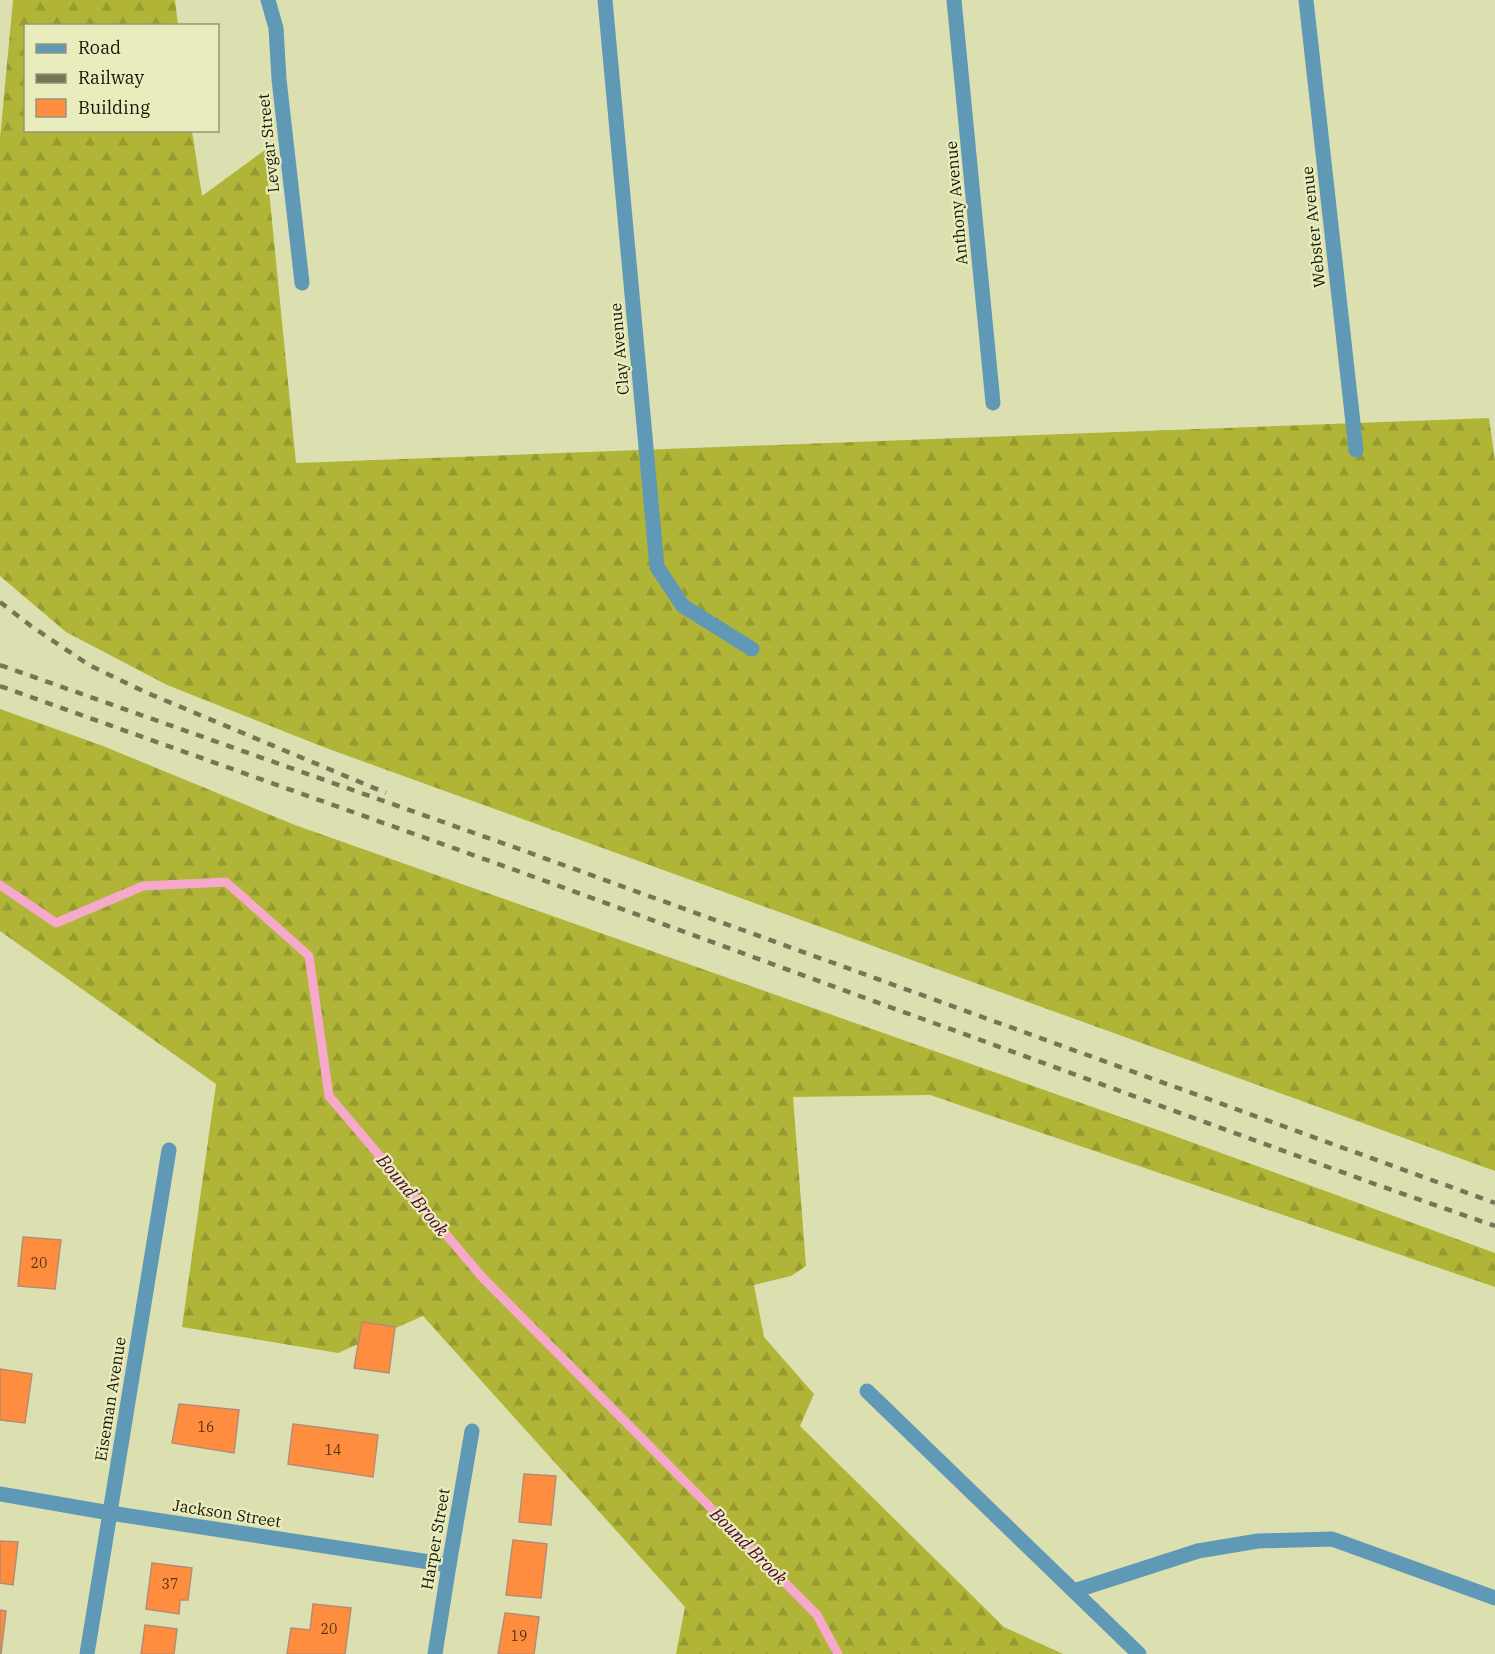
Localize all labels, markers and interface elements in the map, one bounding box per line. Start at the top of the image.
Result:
legend [24,24,219,132]
text: Road [78,36,121,59]
text: Railway [78,66,144,89]
street label: Levgar Street [253,92,283,194]
text: Building [78,96,150,119]
street label: Anthony Avenue [941,140,971,266]
street label: Webster Avenue [1297,165,1329,289]
street label: Clay Avenue [605,302,633,396]
water label: Bound Brook [371,1148,454,1241]
house number: 20 [31,1254,47,1272]
street label: Eiseman Avenue [90,1335,130,1463]
house number: 16 [198,1418,214,1436]
house number: 14 [325,1441,341,1459]
street label: Harper Street [416,1486,454,1591]
street label: Jackson Street [171,1495,283,1531]
water label: Bound Brook [705,1502,793,1590]
house number: 37 [162,1575,178,1593]
house number: 20 [321,1620,337,1638]
house number: 19 [511,1627,527,1645]

